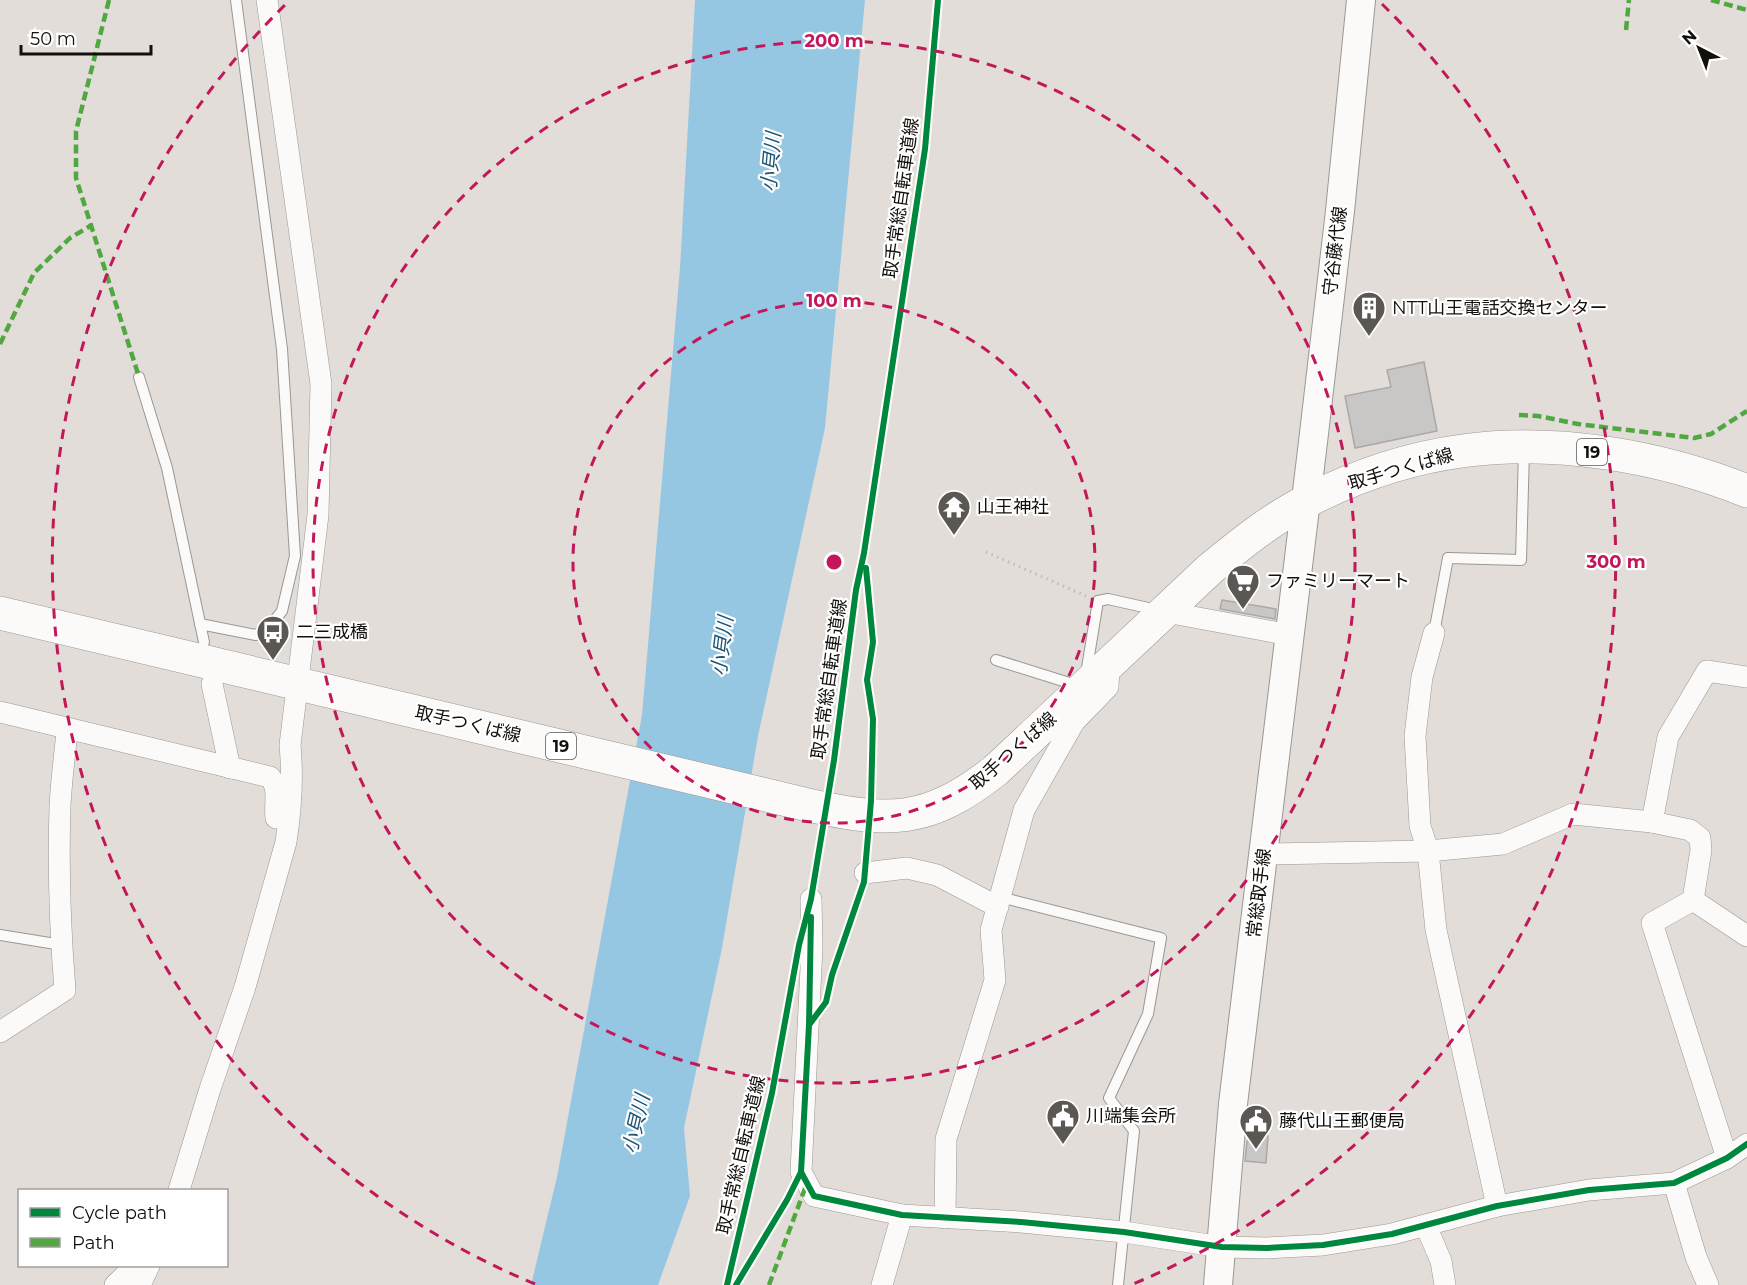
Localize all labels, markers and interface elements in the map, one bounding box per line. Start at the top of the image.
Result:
scale bar [21,18,152,56]
north arrow [1669,18,1729,78]
text: N [1678,26,1700,49]
text: 50 m [30,28,76,50]
text: 200 m [804,30,864,52]
street label: 取手常総自転車道線 [879,116,923,280]
water label: 小貝川 [756,129,786,193]
street label: 守谷藤代線 [1319,205,1351,297]
text: 100 m [806,290,862,312]
building icon: NTT山王電話交換センター [1351,290,1387,337]
place label: NTT山王電話交換センター [1392,297,1607,319]
road number: 19 [1577,439,1607,465]
street label: 取手つくば線 [1346,444,1456,494]
temple icon: 山王神社 [936,489,972,536]
place label: 山王神社 [977,496,1049,518]
text: 300 m [1585,551,1646,573]
centre of rings [824,552,844,572]
supermarket icon: ファミリーマート [1225,563,1261,610]
place label: ファミリーマート [1266,570,1410,592]
street label: 取手常総自転車道線 [807,597,851,761]
water label: 小貝川 [706,613,738,677]
bus stop icon: 二三成橋 [255,614,291,661]
place label: 二三成橋 [296,621,368,643]
street label: 取手つくば線 [413,701,523,747]
street label: 取手つくば線 [965,707,1061,795]
road number: 19 [546,733,576,759]
street label: 常総取手線 [1243,847,1275,939]
street label: 取手常総自転車道線 [712,1074,770,1236]
water label: 小貝川 [618,1090,655,1156]
public building icon: 川端集会所 [1045,1098,1081,1145]
public building icon: 藤代山王郵便局 [1238,1103,1274,1150]
place label: 川端集会所 [1086,1105,1176,1127]
place label: 藤代山王郵便局 [1279,1110,1405,1132]
legend [18,1189,228,1267]
text: Cycle path [72,1202,167,1224]
text: Path [72,1232,115,1254]

